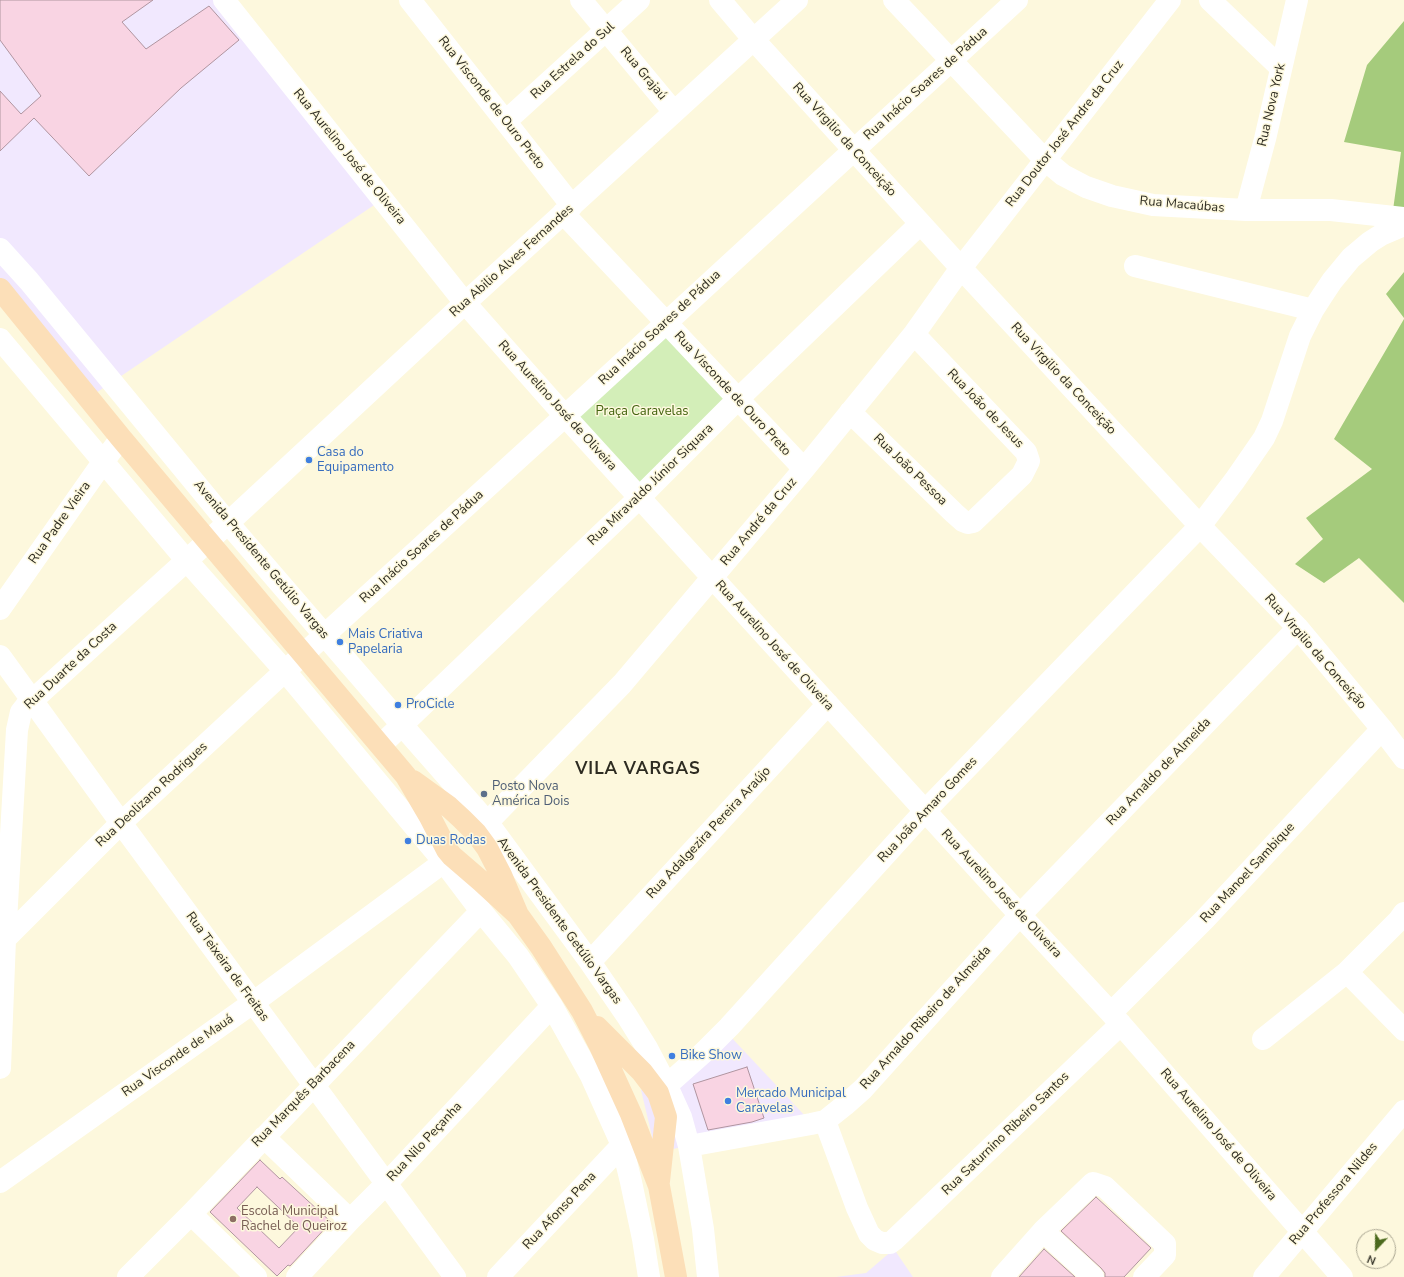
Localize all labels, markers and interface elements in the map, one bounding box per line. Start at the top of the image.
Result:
street label: Rua Estrela do Sul [528,19,618,103]
street label: Rua Inácio Soares de Pádua [861,24,991,144]
street label: Rua Visconde de Ouro Preto [434,33,548,173]
street label: Rua Grajaú [616,44,670,104]
street label: Rua Doutor José Andre da Cruz [1003,58,1127,210]
street label: Rua Nova York [1255,62,1289,148]
street label: Rua Virgilio da Conceição [789,80,899,200]
street label: Rua Aurelino José de Oliveira [289,86,409,228]
street label: Rua Macaúbas [1139,194,1225,216]
street label: Rua Abilio Alves Fernandes [447,201,577,321]
street label: Rua Inácio Soares de Pádua [596,267,724,389]
street label: Rua Virgilio da Conceição [1007,320,1119,438]
street label: Rua Visconde de Ouro Preto [670,329,794,459]
street label: Rua Aurelino José de Oliveira [494,338,620,474]
street label: Rua João de Jesus [943,366,1027,452]
park label: Praça Caravelas [595,404,689,420]
street label: Rua Miravaldo Júnior Siquara [585,421,717,549]
street label: Rua João Pessoa [870,431,950,509]
place label: Casa do Equipamento [317,445,394,476]
marker: Casa do Equipamento [304,455,314,465]
street label: Rua André da Cruz [718,475,800,569]
street label: Avenida Presidente Getúlio Vargas [190,477,332,643]
street label: Rua Padre Vieira [26,479,94,567]
street label: Rua Inácio Soares de Pádua [357,487,487,607]
street label: Rua Aurelino José de Oliveira [711,578,837,714]
street label: Rua Virgilio da Conceição [1261,591,1369,713]
street label: Rua Duarte da Costa [22,619,120,713]
place label: Mais Criativa Papelaria [348,627,423,658]
marker: Mais Criativa Papelaria [335,637,345,647]
place label: ProCicle [406,697,454,713]
marker: ProCicle [393,700,403,710]
street label: Rua Arnaldo de Almeida [1104,715,1214,829]
street label: Rua Deolizano Rodrigues [93,739,211,851]
street label: Rua João Amaro Gomes [875,754,981,866]
district label: VILA VARGAS [575,760,701,780]
street label: Rua Adalgezira Pereira Araújo [644,764,774,902]
place label: Posto Nova América Dois [492,779,570,810]
marker: Posto Nova América Dois [479,789,489,799]
street label: Rua Manoel Sambique [1198,820,1298,926]
street label: Rua Aurelino José de Oliveira [937,827,1065,961]
place label: Duas Rodas [416,833,486,849]
street label: Avenida Presidente Getúlio Vargas [493,835,625,1007]
marker: Duas Rodas [403,836,413,846]
street label: Rua Teixeira de Freitas [182,909,272,1025]
street label: Rua Arnaldo Ribeiro de Almeida [857,943,995,1093]
street label: Rua Visconde de Mauá [119,1012,237,1100]
street label: Rua Marquês Barbacena [249,1037,359,1151]
place label: Bike Show [680,1048,742,1064]
marker: Bike Show [667,1051,677,1061]
street label: Rua Aurelino José de Oliveira [1156,1066,1280,1204]
street label: Rua Saturnino Ribeiro Santos [939,1069,1073,1199]
place label: Mercado Municipal Caravelas [736,1086,846,1117]
marker: Mercado Municipal Caravelas [723,1096,733,1106]
street label: Rua Nilo Peçanha [384,1099,466,1185]
street label: Rua Professora Nildes [1287,1140,1381,1248]
street label: Rua Afonso Pena [520,1169,600,1253]
place label: Escola Municipal Rachel de Queiroz [241,1204,347,1235]
marker: Escola Municipal Rachel de Queiroz [228,1214,238,1224]
north arrow [1356,1229,1396,1269]
text: N [1365,1251,1378,1268]

